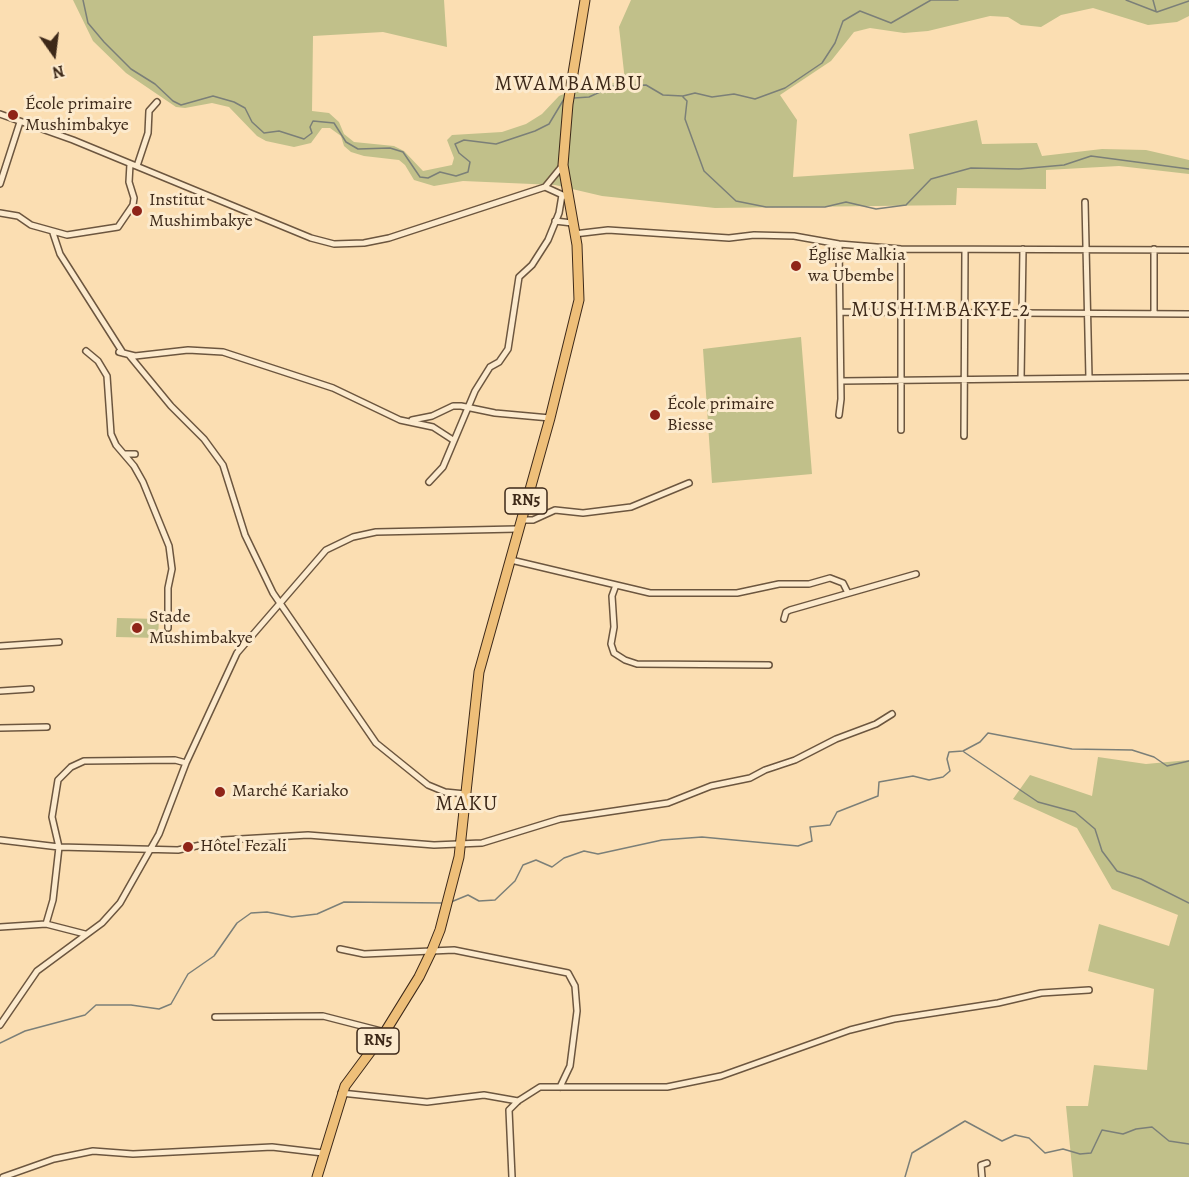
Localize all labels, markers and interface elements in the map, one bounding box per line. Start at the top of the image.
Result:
north arrow [24,24,84,84]
text: N [50,59,67,84]
district label: MWAMBAMBU [494,72,644,98]
place label: École primaire Mushimbakye [25,94,132,136]
marker: École primaire Mushimbakye [6,108,20,122]
place label: Institut Mushimbakye [149,190,253,232]
marker: Institut Mushimbakye [130,204,144,218]
place label: Église Malkia wa Ubembe [808,245,906,288]
marker: Église Malkia wa Ubembe [789,259,803,273]
district label: MUSHIMBAKYE 2 [851,298,1031,324]
place label: École primaire Biesse [667,394,774,436]
marker: École primaire Biesse [648,408,662,422]
road number: RN5 [505,488,547,514]
place label: Stade Mushimbakye [149,607,253,650]
marker: Stade Mushimbakye [130,621,144,635]
place label: Marché Kariako [232,781,348,803]
marker: Marché Kariako [213,785,227,799]
district label: MAKU [435,792,499,818]
place label: Hôtel Fezali [200,836,287,858]
marker: Hôtel Fezali [181,840,195,854]
road number: RN5 [357,1028,399,1054]

